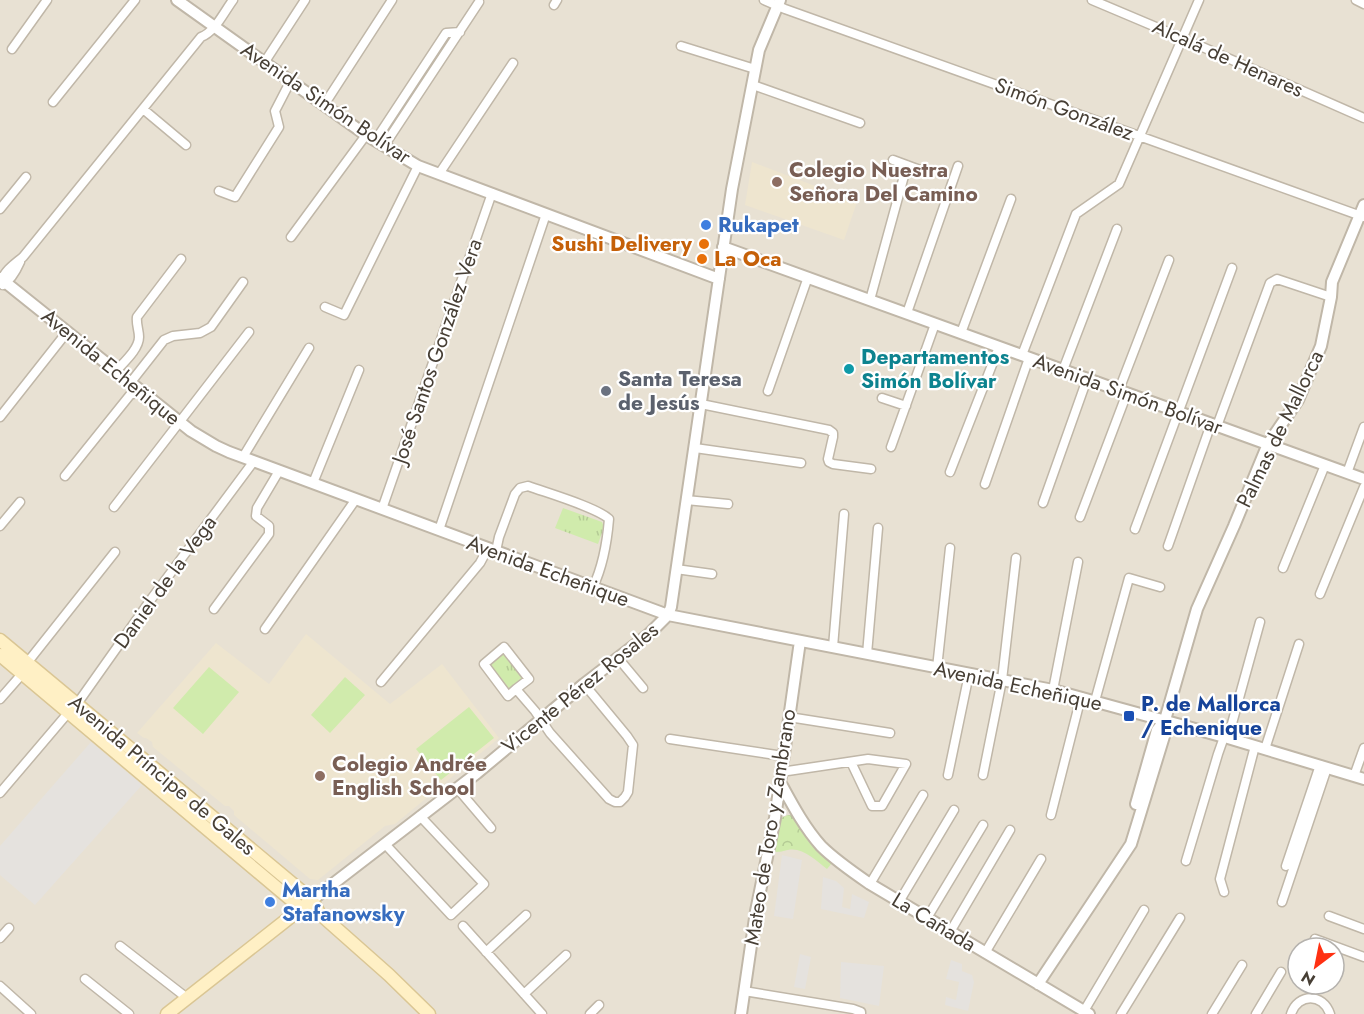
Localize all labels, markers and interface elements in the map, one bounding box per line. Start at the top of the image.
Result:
street label: Alcalá de Henares [1148,11,1308,105]
street label: Avenida Simón Bolívar [235,35,418,172]
street label: Simón González [990,70,1138,148]
place label: Colegio Nuestra Señora Del Camino [789,155,978,209]
marker: Colegio Nuestra Señora Del Camino [770,175,784,189]
place label: Rukapet [718,210,799,240]
marker: Rukapet [699,218,713,232]
place label: Sushi Delivery [551,229,693,259]
street label: José Santos González Vera [383,234,490,470]
marker: Sushi Delivery [697,237,711,251]
place label: La Oca [714,244,782,274]
marker: La Oca [695,252,709,266]
street label: Avenida Echeñique [35,301,187,433]
place label: Departamentos Simón Bolívar [861,342,1010,396]
street label: Palmas de Mallorca [1229,345,1331,513]
street label: Avenida Simón Bolívar [1029,346,1228,442]
marker: Departamentos Simón Bolívar [842,362,856,376]
place label: Santa Teresa de Jesús [618,364,742,418]
marker: Santa Teresa de Jesús [599,384,613,398]
street label: Daniel de la Vega [106,509,224,655]
street label: Avenida Echeñique [462,528,634,614]
street label: Vicente Pérez Rosales [495,615,665,761]
street label: Avenida Echeñique [931,654,1105,718]
street label: Avenida Príncipe de Gales [62,688,262,862]
place label: P. de Mallorca / Echenique [1141,689,1281,743]
street label: Mateo de Toro y Zambrano [737,707,803,947]
marker: P. de Mallorca / Echenique [1122,709,1136,723]
place label: Colegio Andrée English School [332,749,487,803]
marker: Colegio Andrée English School [313,769,327,783]
place label: Martha Stafanowsky [282,875,406,929]
street label: La Cañada [886,885,982,959]
marker: Martha Stafanowsky [263,895,277,909]
north arrow [1286,936,1346,996]
text: N [1297,965,1320,991]

